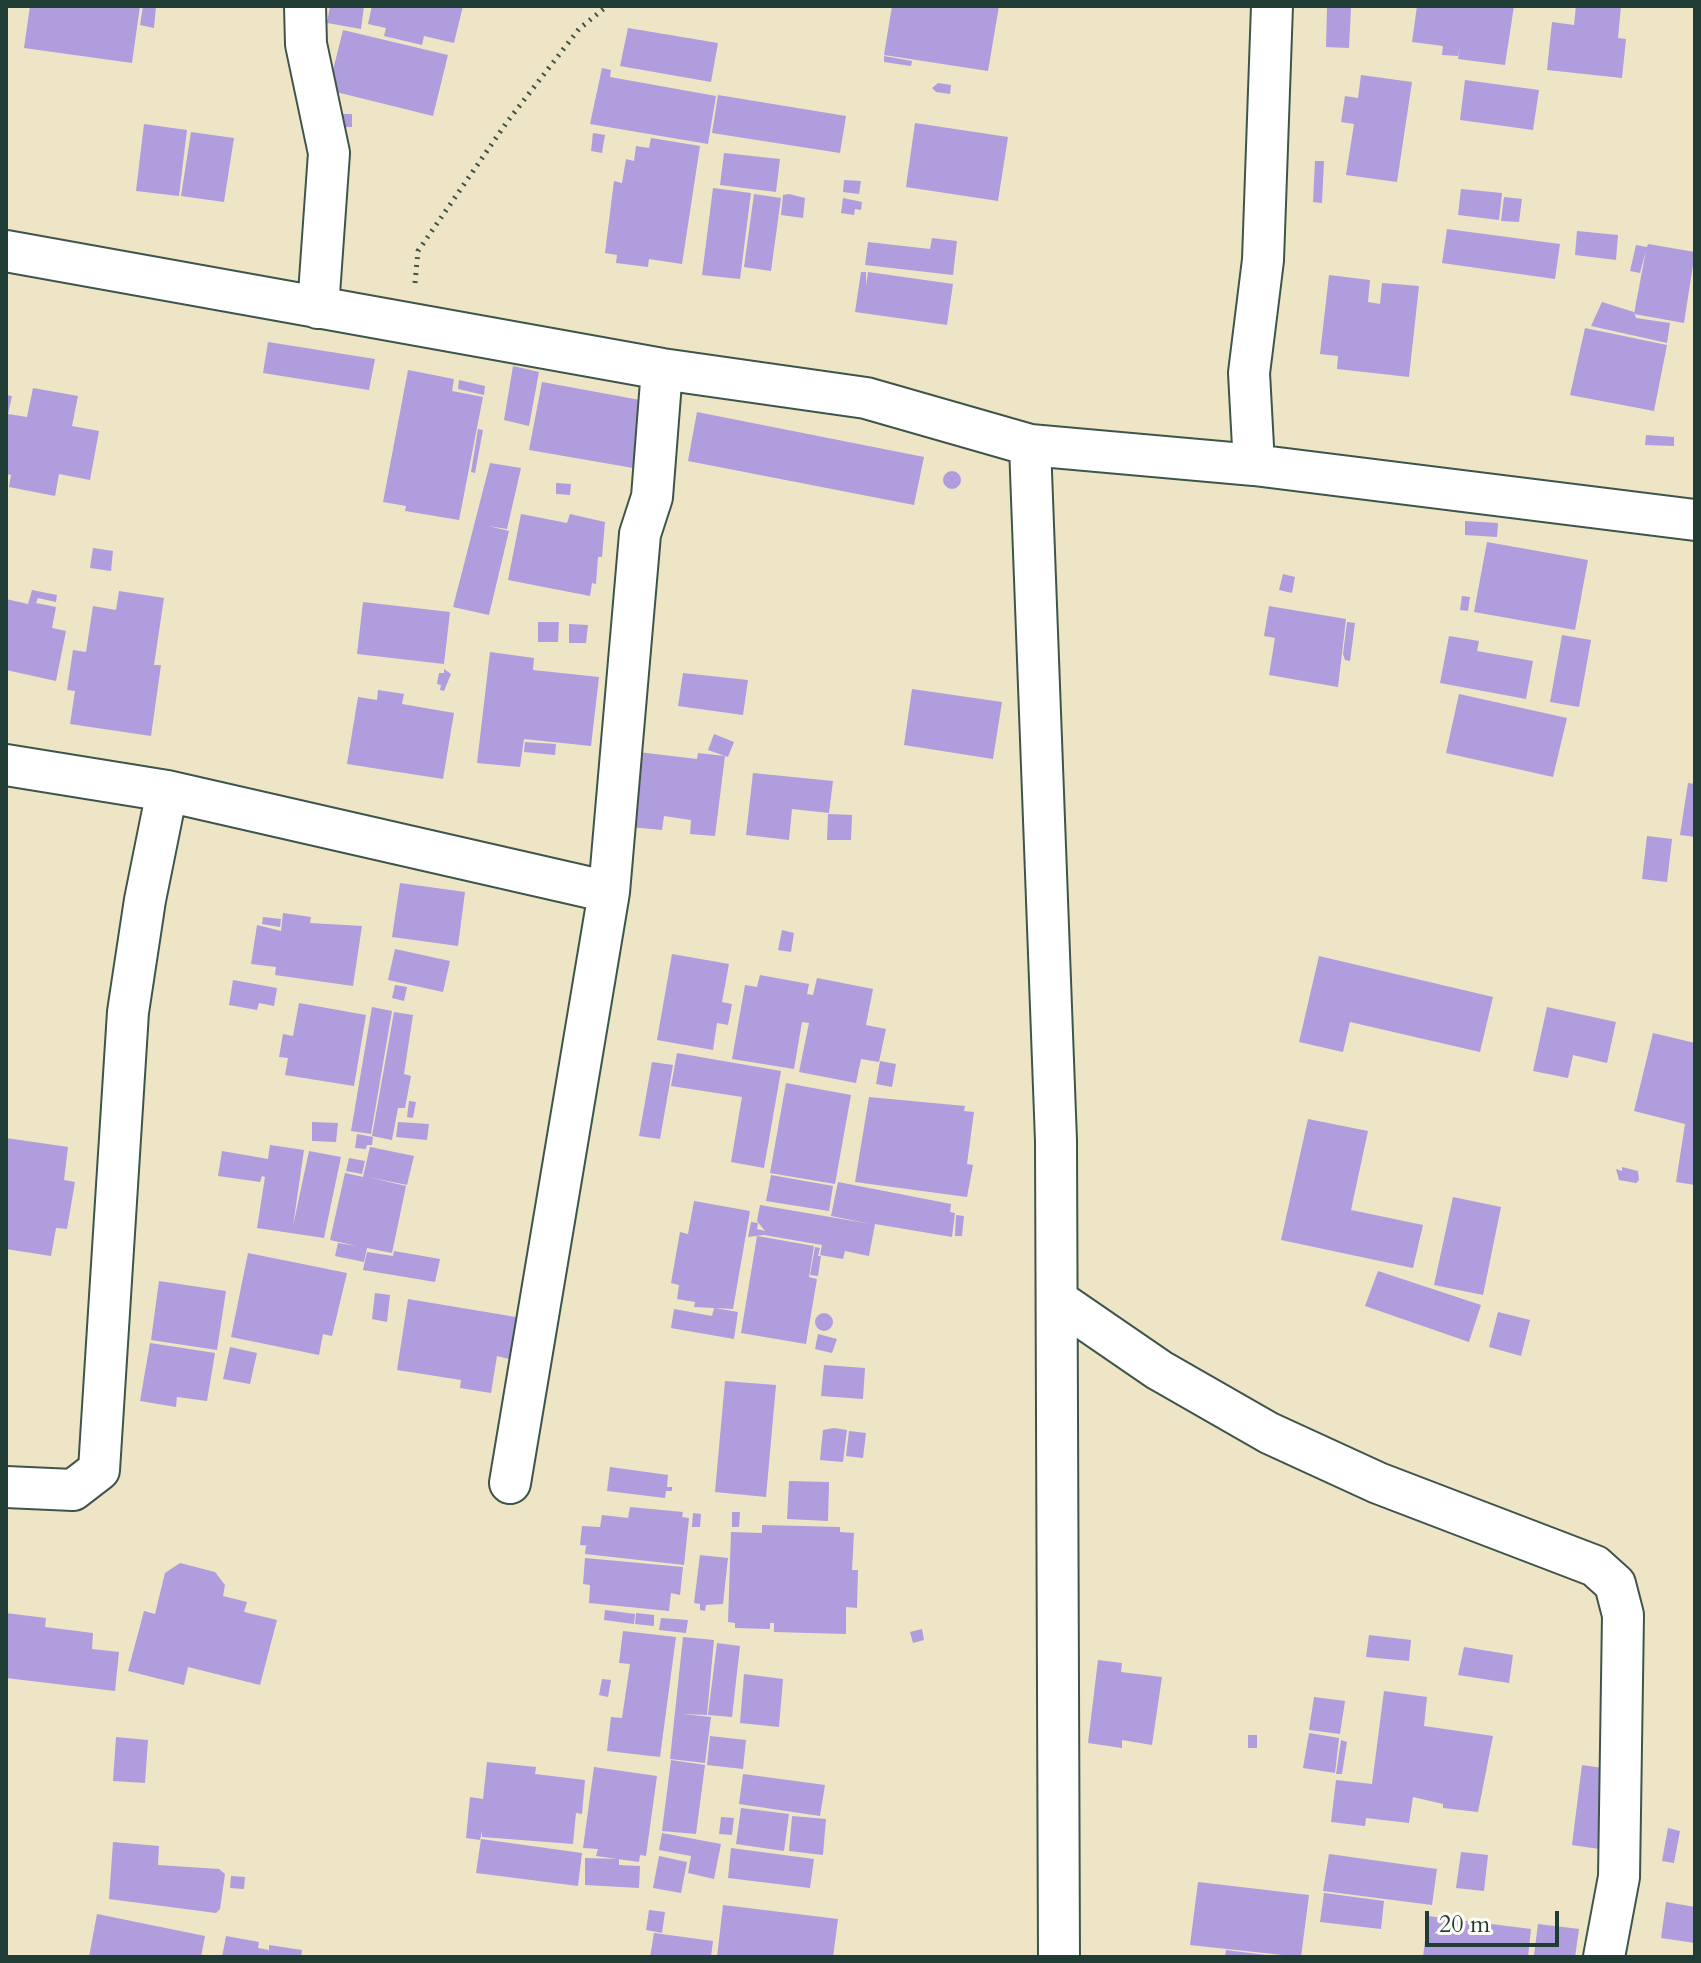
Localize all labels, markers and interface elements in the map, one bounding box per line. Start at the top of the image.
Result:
scale bar [1429,1895,1563,1945]
text: 20 m [1439,1908,1490,1941]

